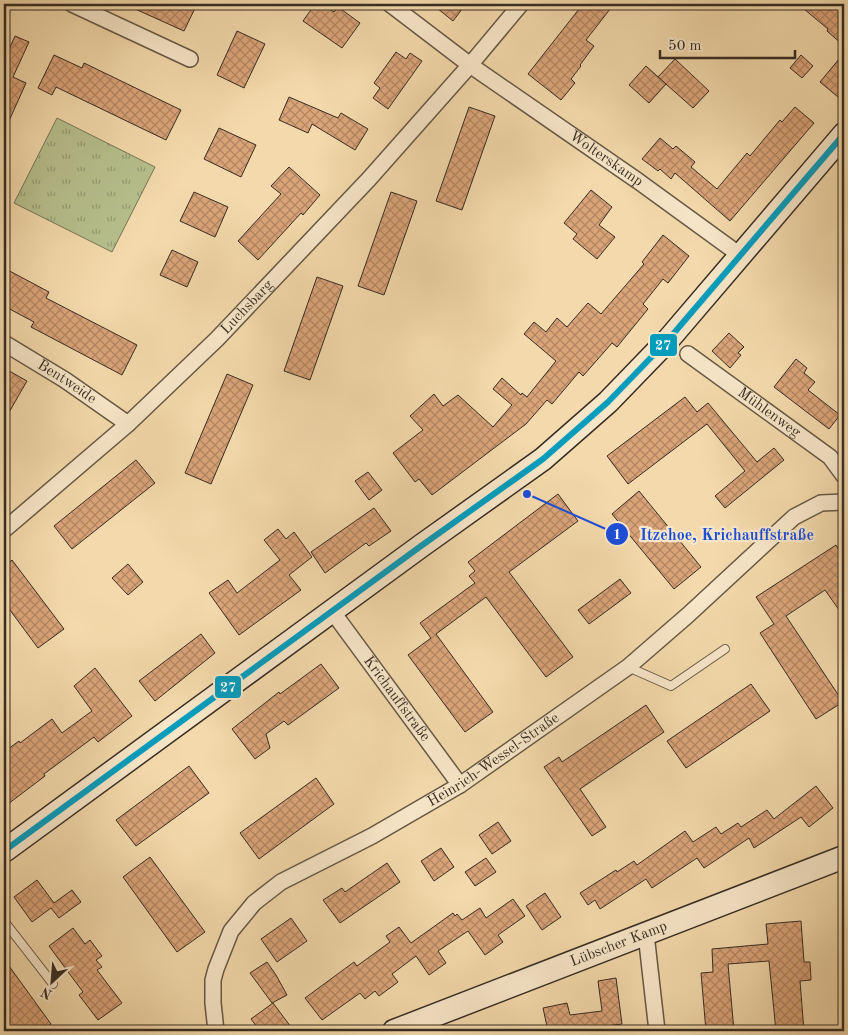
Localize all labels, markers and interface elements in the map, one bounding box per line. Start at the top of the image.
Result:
scale bar [660,28,796,60]
text: 50 m [668,39,702,54]
street label: Wolterskamp [567,128,646,190]
street label: Luchsbarg [218,277,276,337]
line badge: 27 [649,333,678,357]
text: 27 [655,339,671,353]
street label: Bentweide [35,358,99,407]
street label: Mühlenweg [735,385,803,440]
callout: Itzehoe, Krichauffstraße [605,519,824,550]
text: 1 [613,528,621,543]
text: Itzehoe, Krichauffstraße [640,528,814,544]
street label: Krichauffstraße [360,653,433,744]
line badge: 27 [214,675,242,699]
text: 27 [220,681,236,695]
street label: Heinrich-Wessel-Straße [425,710,562,810]
street label: Lübscher Kamp [568,918,670,970]
north arrow [28,958,78,1008]
text: N [39,984,55,1001]

